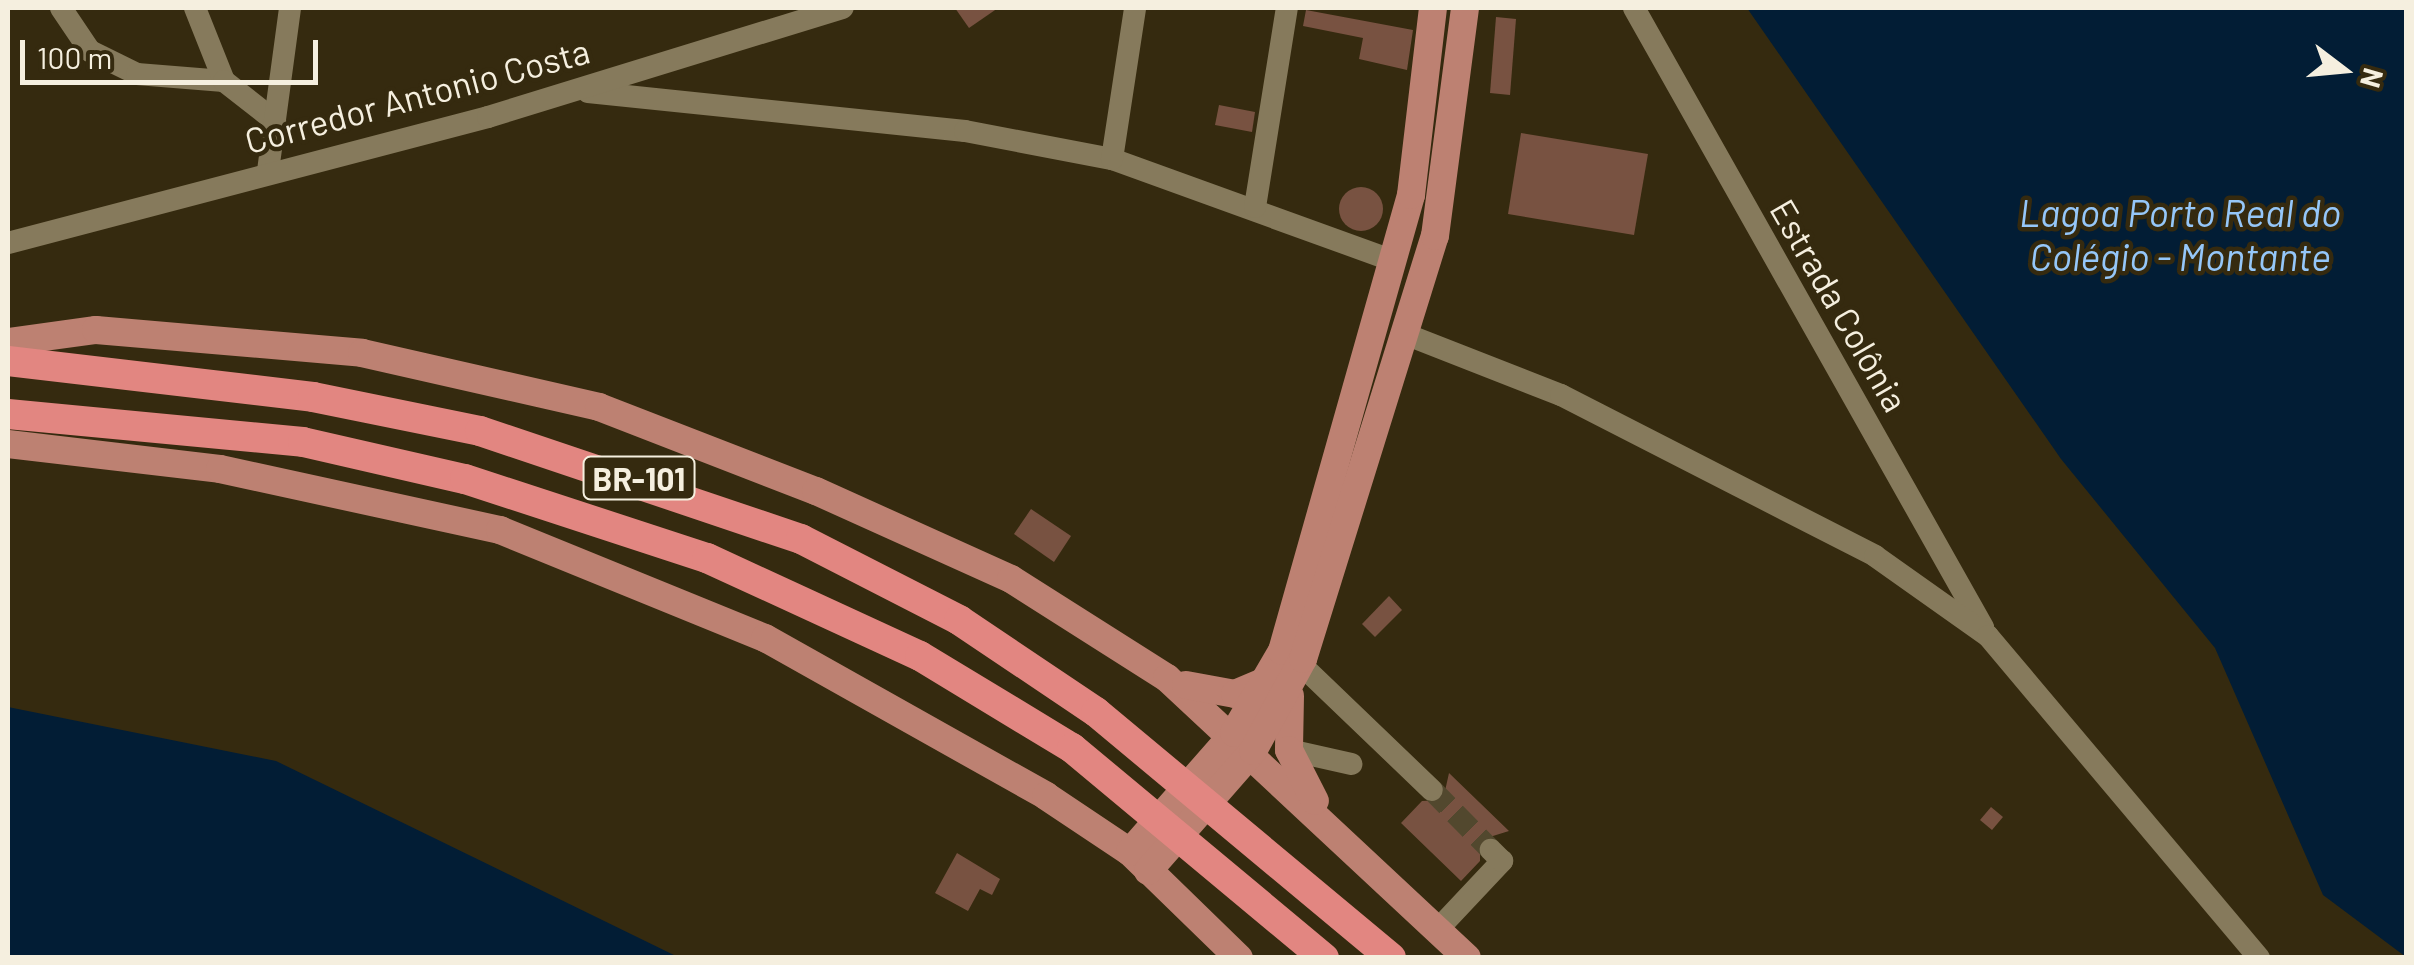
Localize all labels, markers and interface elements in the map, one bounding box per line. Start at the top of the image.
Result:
scale bar [25,20,322,82]
north arrow [2294,20,2394,120]
street label: Corredor Antonio Costa [240,29,594,161]
text: 100 m [37,39,112,75]
text: N [2354,65,2392,92]
water label: Lagoa Porto Real do Colégio - Montante [2019,190,2341,280]
street label: Estrada Colônia [1762,191,1918,419]
road number: BR-101 [582,451,696,505]

